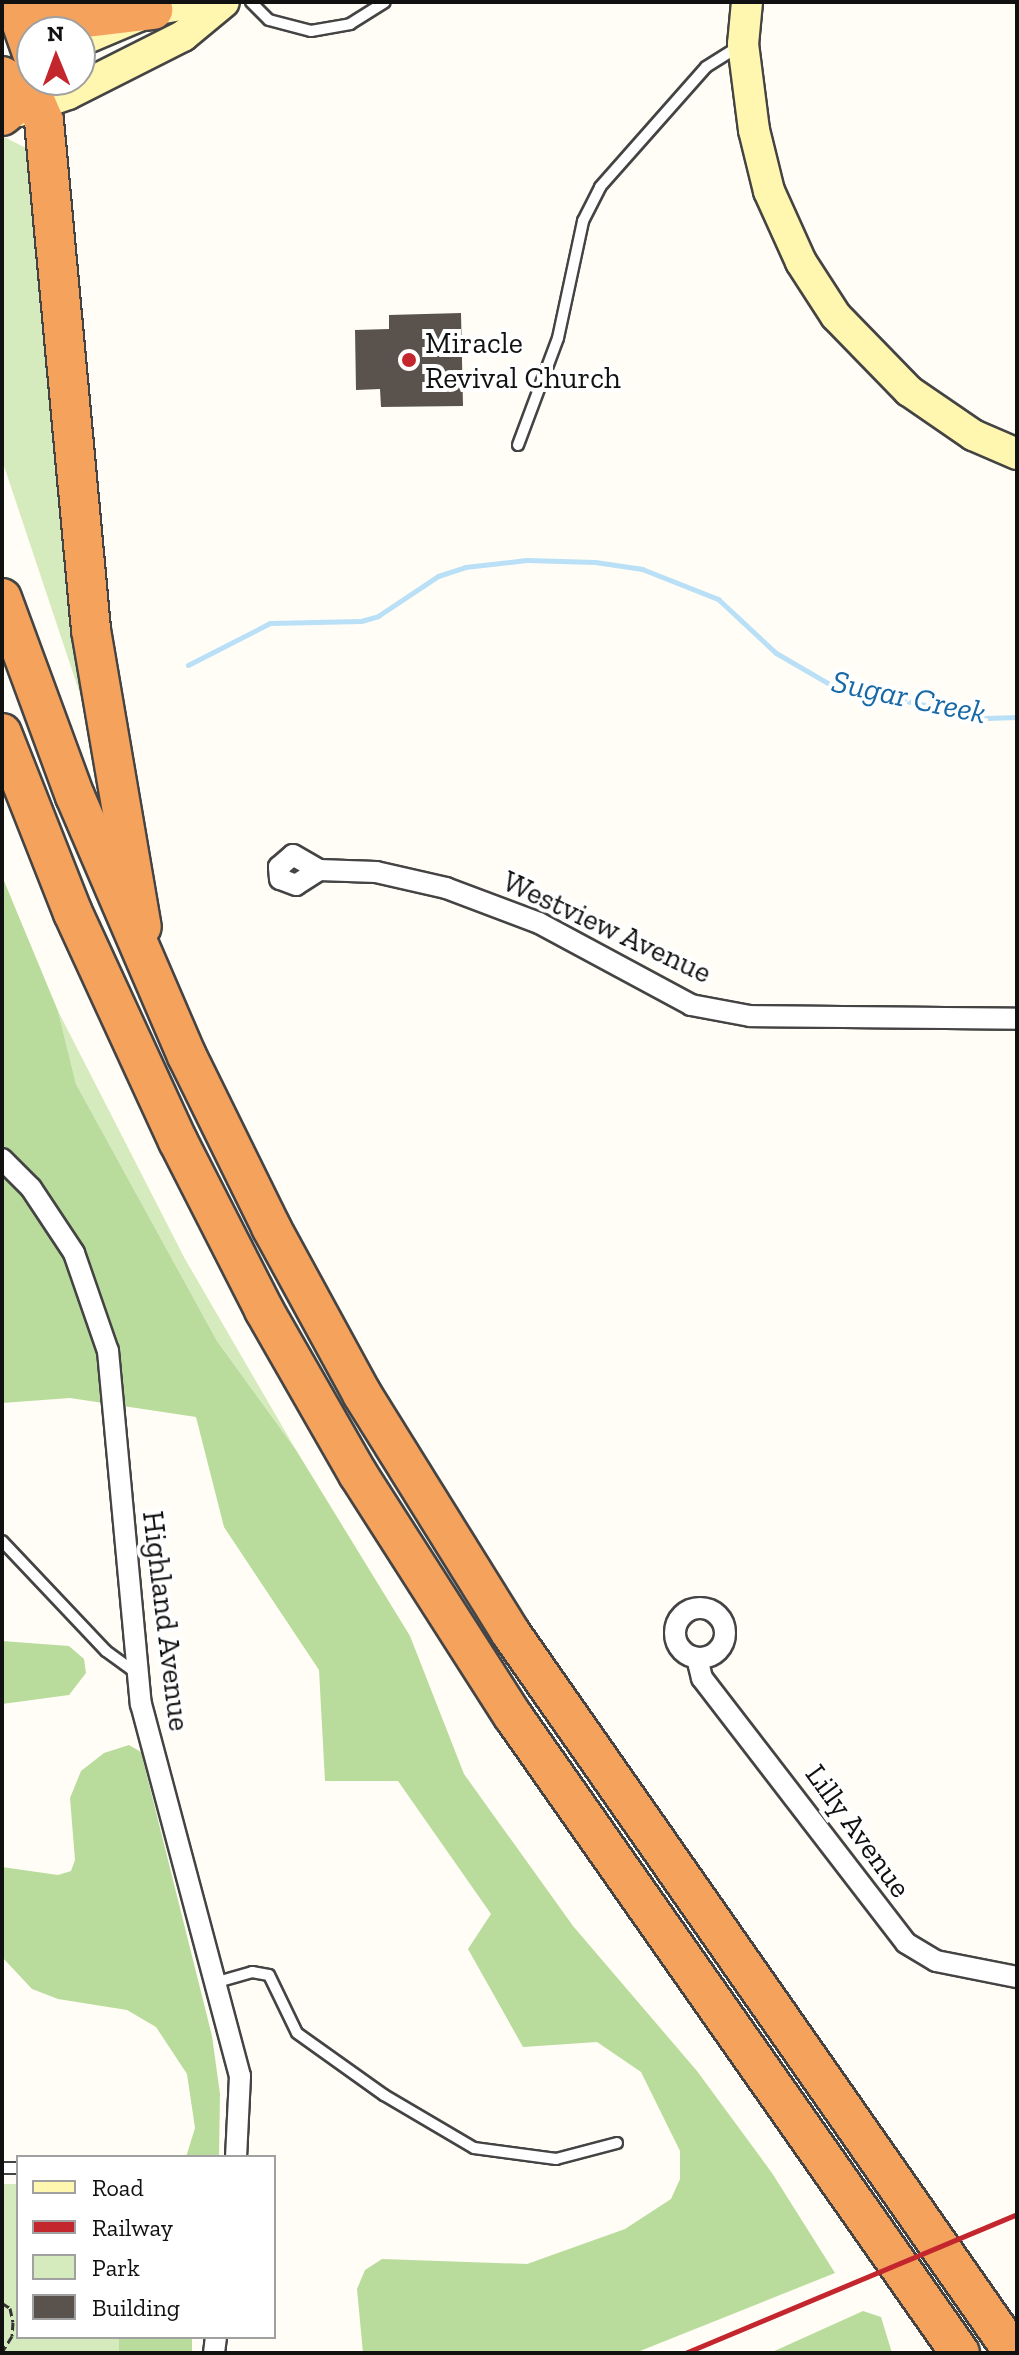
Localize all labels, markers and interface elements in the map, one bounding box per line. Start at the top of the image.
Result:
north arrow [16,16,96,96]
text: N [47,20,64,47]
place label: Miracle Revival Church [425,325,621,396]
marker: Miracle Revival Church [400,351,418,369]
water label: Sugar Creek [828,662,990,732]
street label: Westview Avenue [496,863,718,991]
street label: Highland Avenue [135,1508,197,1734]
street label: Lilly Avenue [797,1757,919,1905]
legend [16,2155,276,2339]
text: Road [92,2173,144,2202]
text: Railway [92,2213,173,2242]
text: Park [92,2253,140,2282]
text: Building [92,2293,180,2322]

